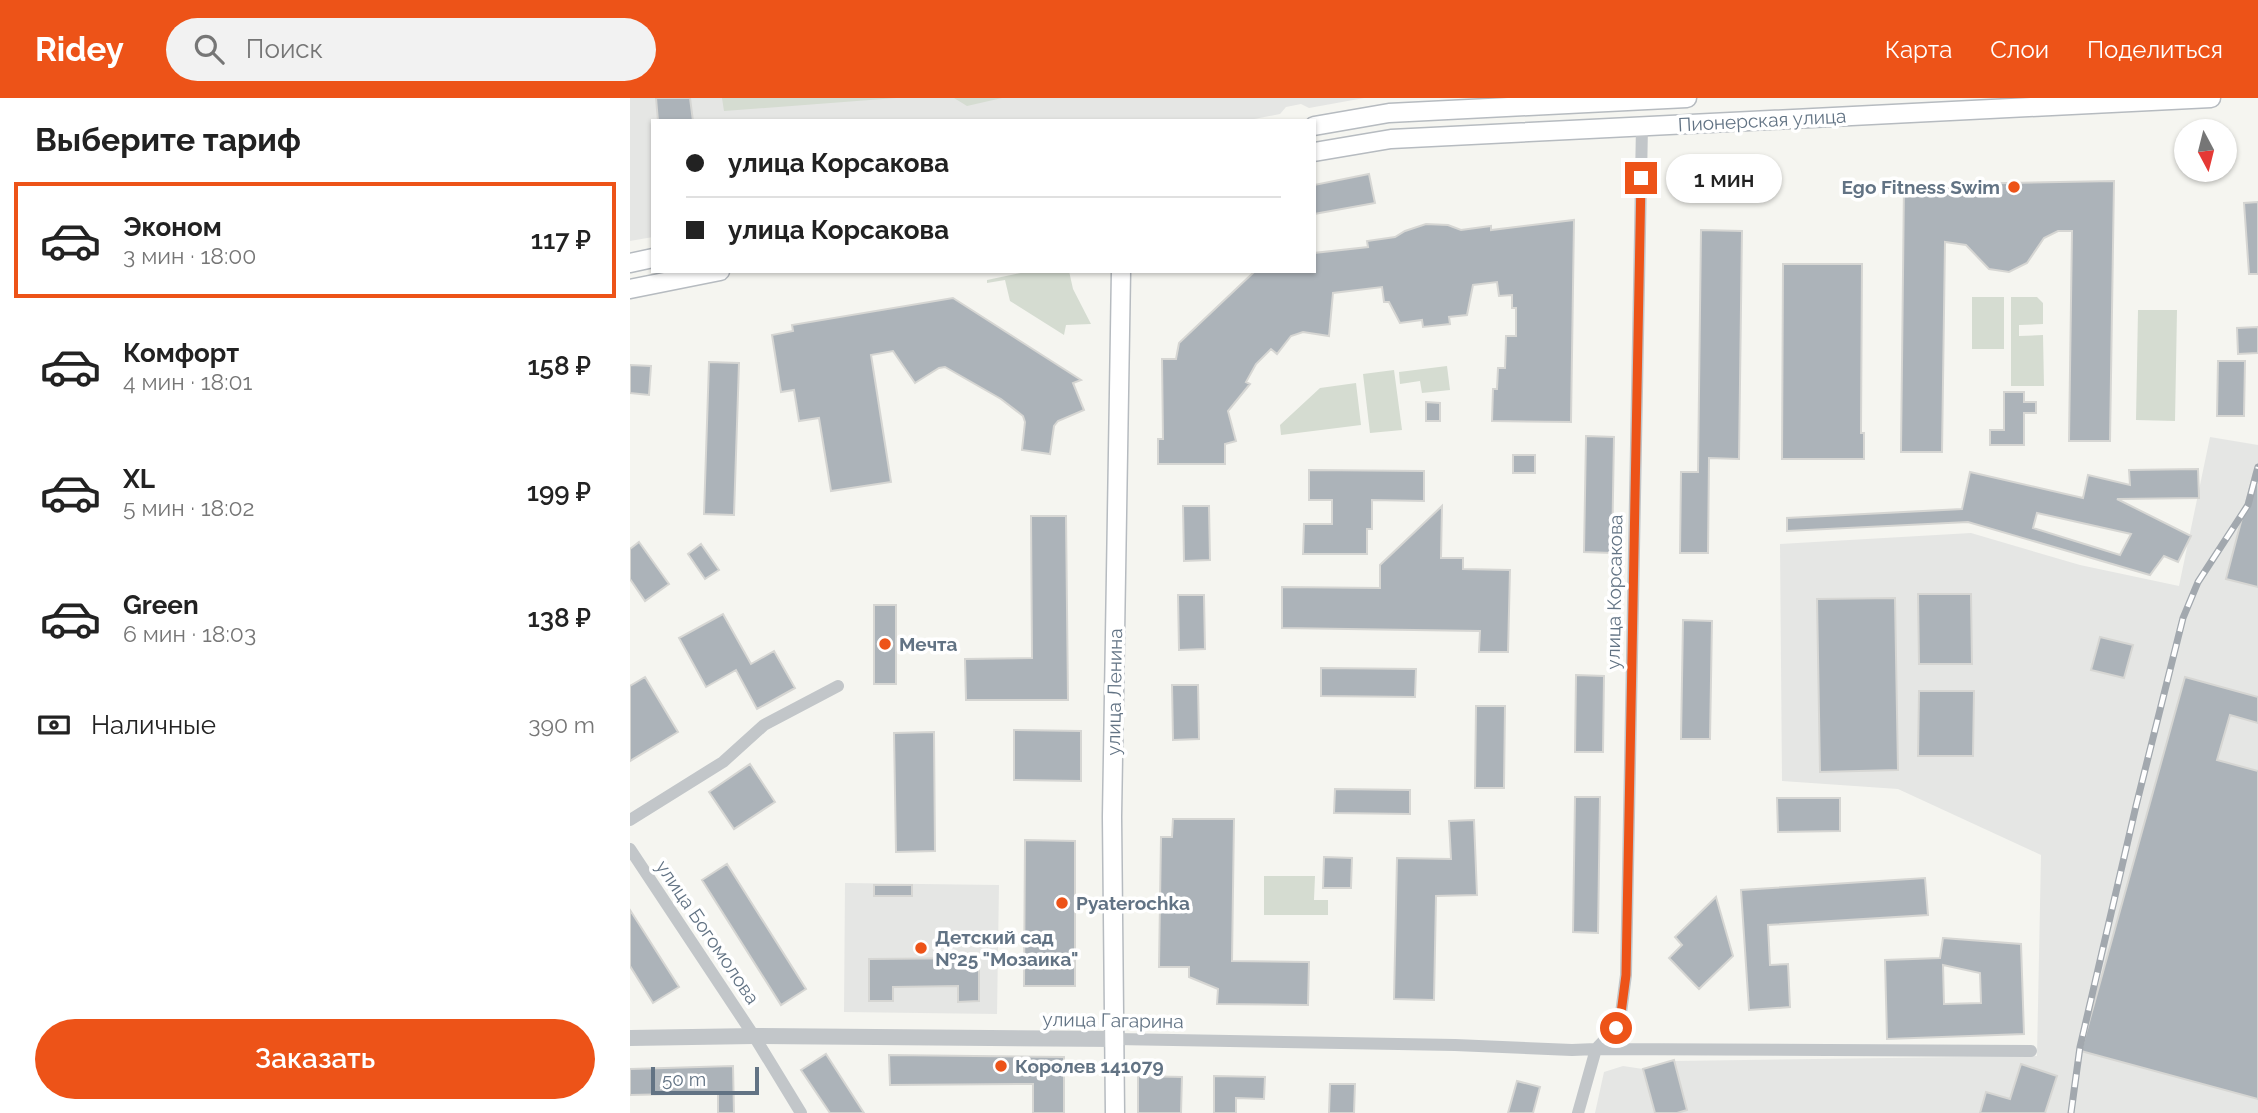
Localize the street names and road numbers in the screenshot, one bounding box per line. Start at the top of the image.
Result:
street label: Пионерская улица [1677,105,1847,135]
street label: улица Корсакова [1602,514,1626,670]
street label: улица Ленина [1102,628,1126,756]
street label: улица Богомолова [652,856,764,1008]
street label: улица Гагарина [1042,1008,1184,1032]

